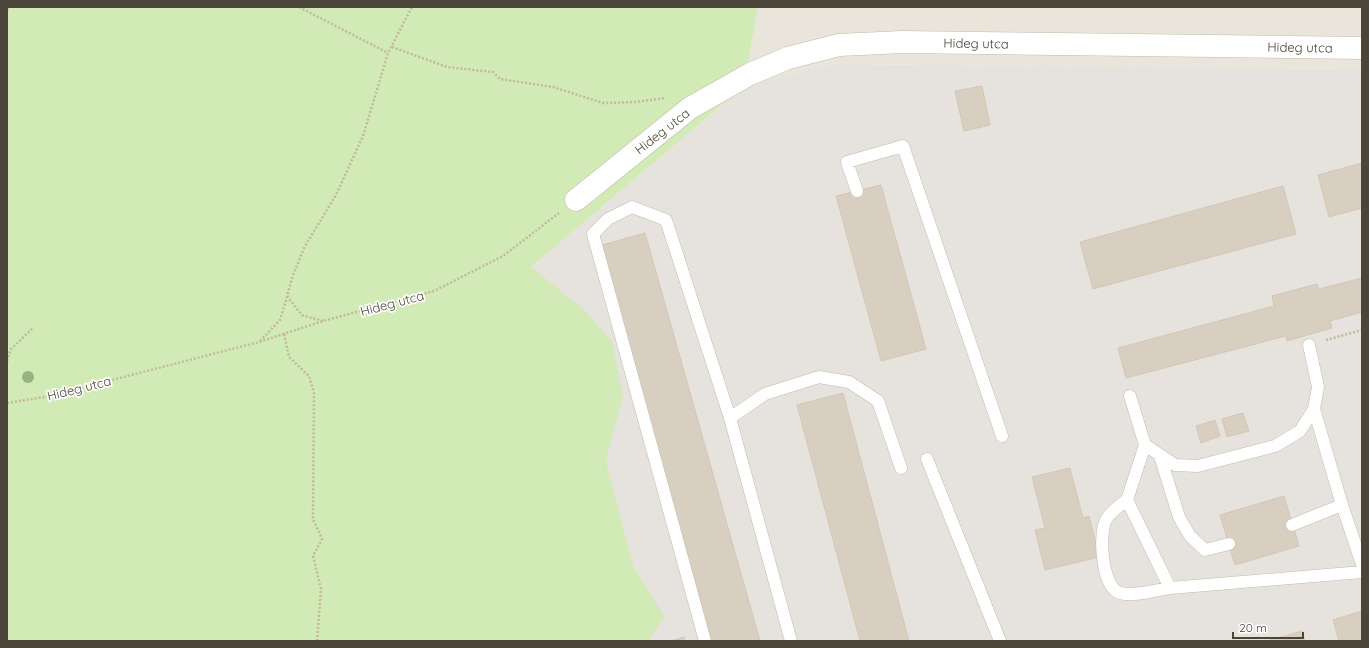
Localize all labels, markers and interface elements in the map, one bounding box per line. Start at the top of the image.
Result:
street label: Hideg utca [943,34,1009,52]
street label: Hideg utca [1267,38,1333,56]
street label: Hideg utca [631,105,693,157]
street label: Hideg utca [358,287,426,319]
street label: Hideg utca [45,372,113,404]
scale bar [1233,614,1303,640]
text: 20 m [1239,620,1267,635]

